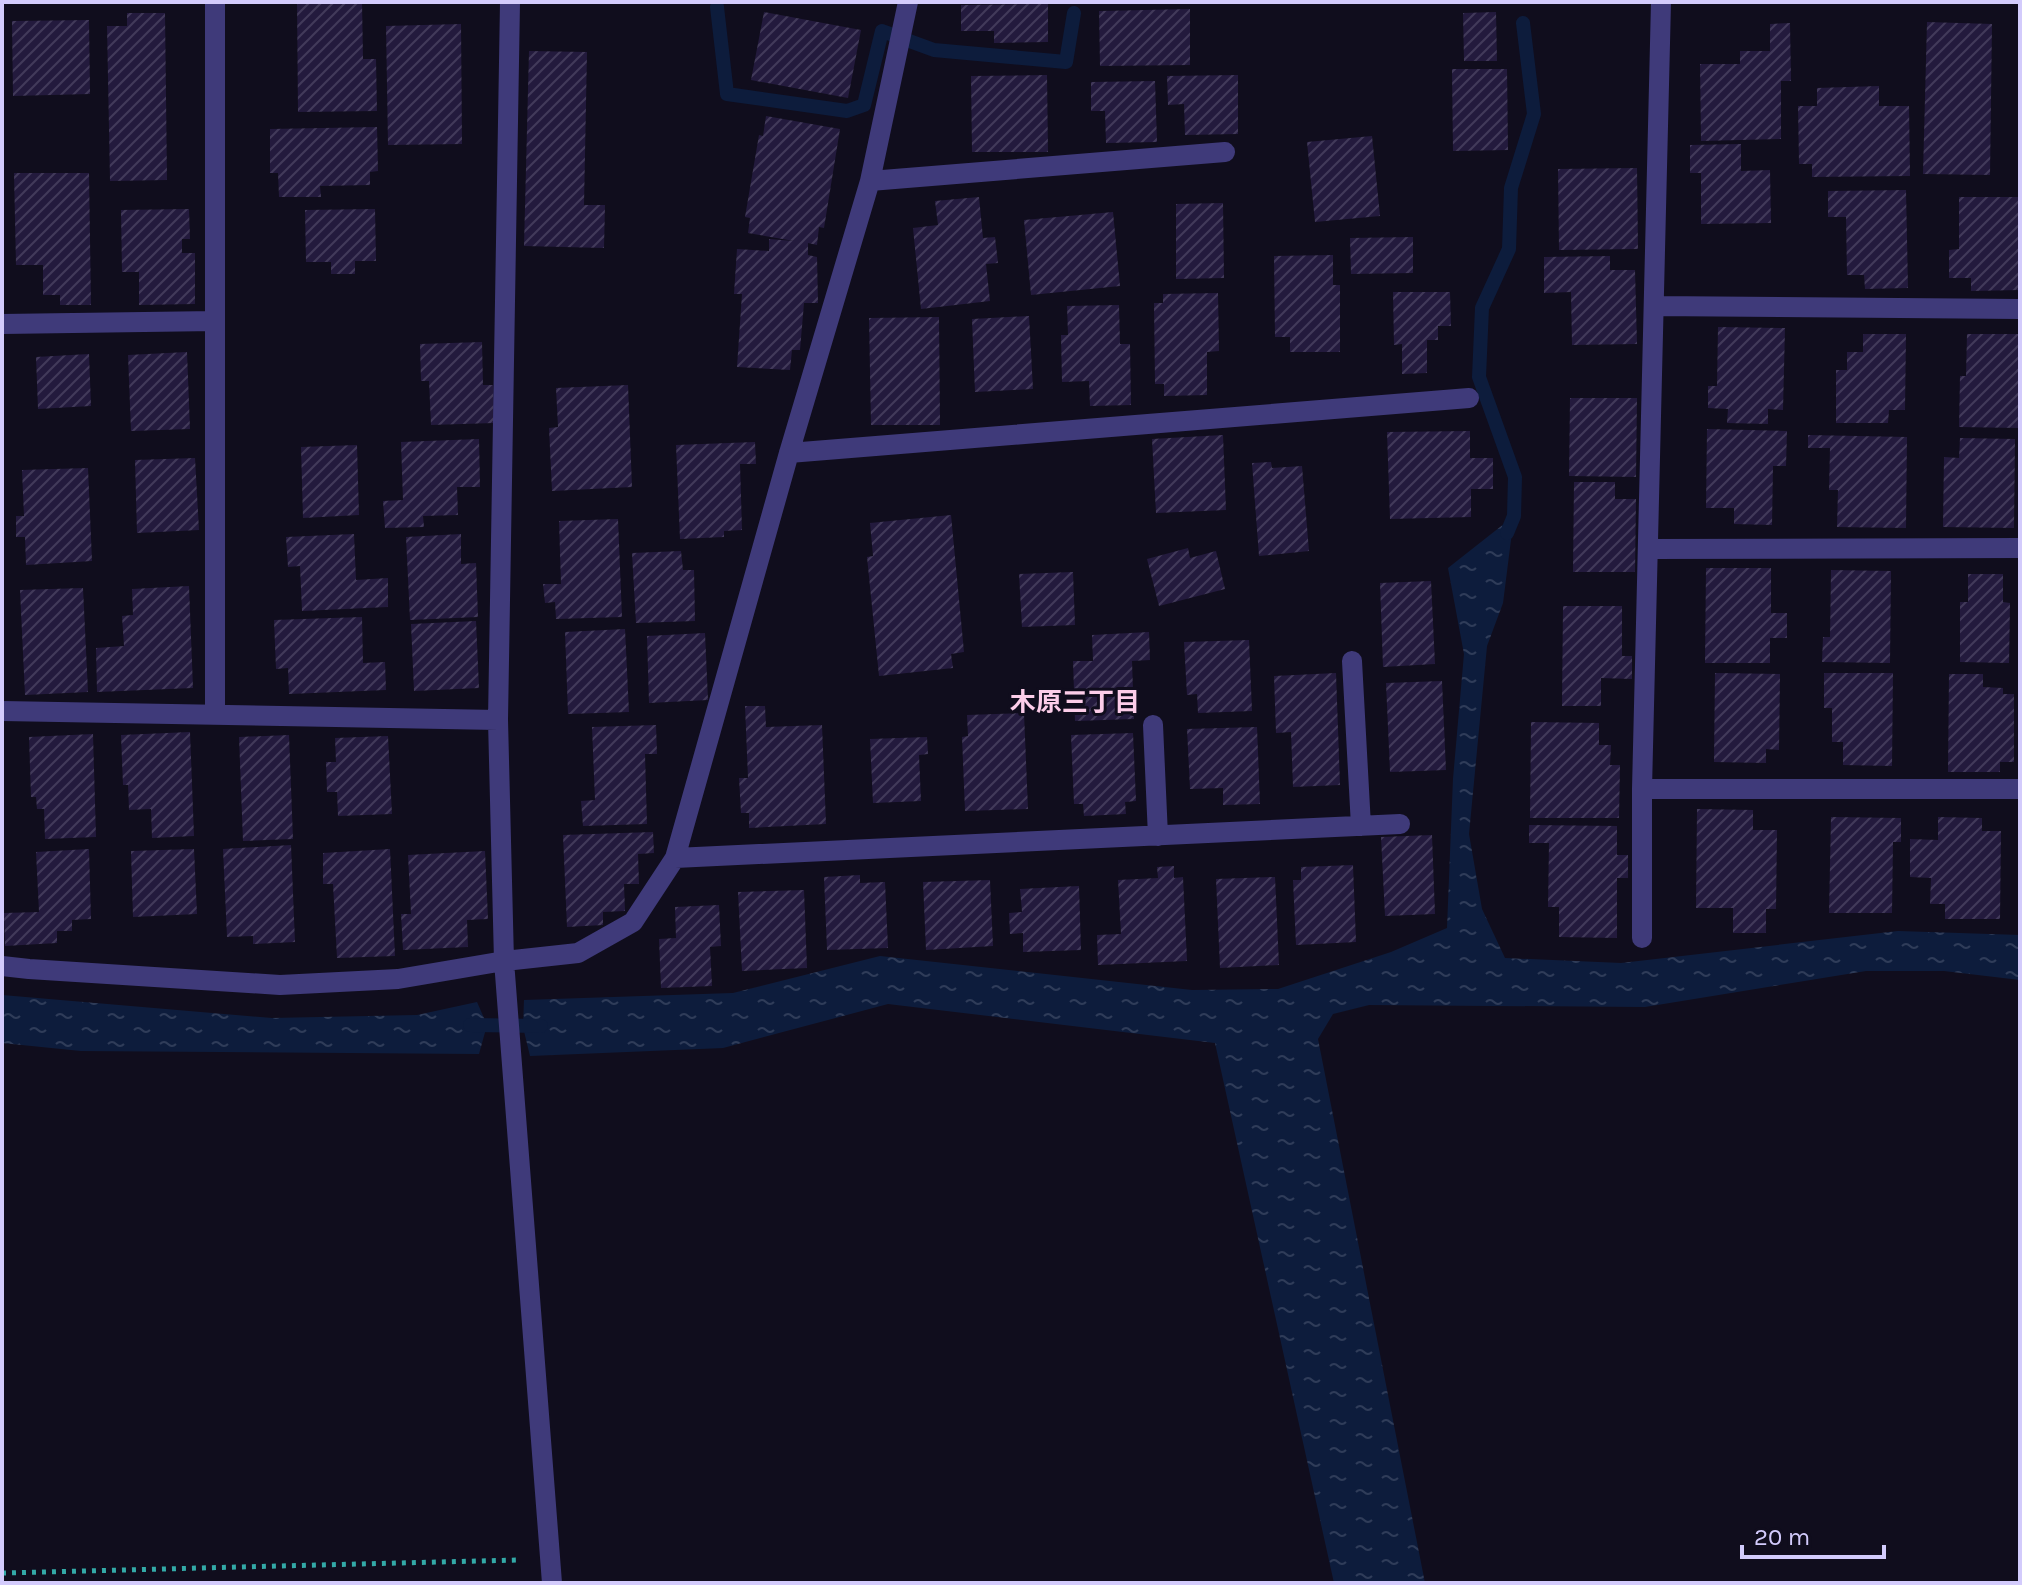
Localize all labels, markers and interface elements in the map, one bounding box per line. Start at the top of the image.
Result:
district label: 木原三丁目 [1010,687,1140,718]
scale bar [1742,1509,1884,1559]
text: 20 m [1754,1523,1810,1551]

